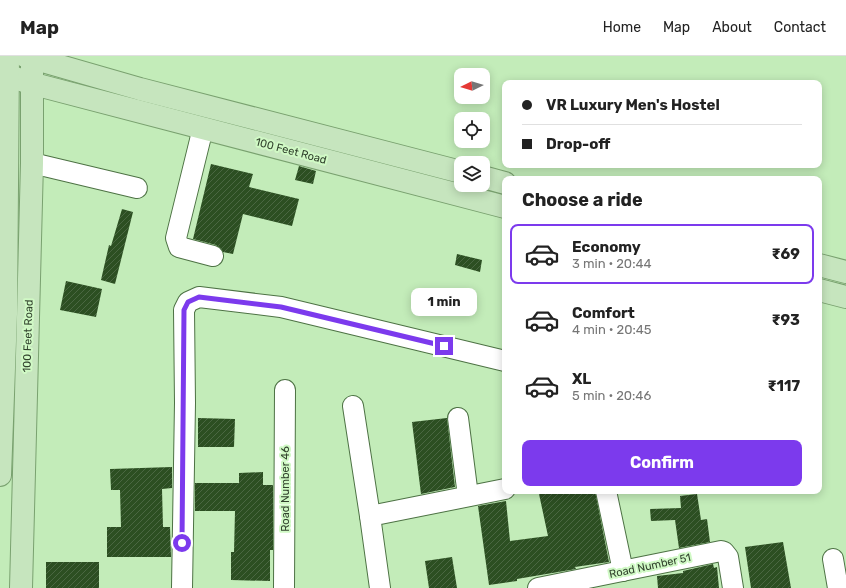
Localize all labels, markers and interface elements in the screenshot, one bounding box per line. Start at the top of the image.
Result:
text: Map [20,16,59,39]
text: Home [603,19,641,36]
text: Map [663,19,690,36]
text: About [712,19,752,36]
text: Contact [774,19,826,36]
north arrow [454,68,490,104]
map controls [454,68,490,192]
text: VR Luxury Men's Hostel [546,96,720,114]
button: locate [454,112,490,148]
street label: 100 Feet Road [254,135,328,167]
text: Drop-off [546,135,610,153]
button: layers [454,156,490,192]
text: Choose a ride [522,189,643,211]
icon: car [524,236,560,272]
text: Economy [572,238,641,256]
text: ₹69 [772,245,800,263]
text: 3 min · 20:44 [572,256,652,271]
callout: 1 min [411,288,477,316]
text: 1 min [427,294,461,309]
street label: 100 Feet Road [20,299,36,373]
icon: car [524,302,560,338]
text: Comfort [572,304,635,322]
text: ₹93 [772,311,800,329]
text: 4 min · 20:45 [572,322,652,337]
route end [435,337,453,355]
icon: car [524,368,560,404]
text: XL [572,370,591,388]
text: ₹117 [767,377,800,395]
text: 5 min · 20:46 [572,388,651,403]
button: Confirm [522,440,802,486]
street label: Road Number 46 [279,446,292,532]
route start [173,534,191,552]
street label: Road Number 51 [608,551,692,581]

